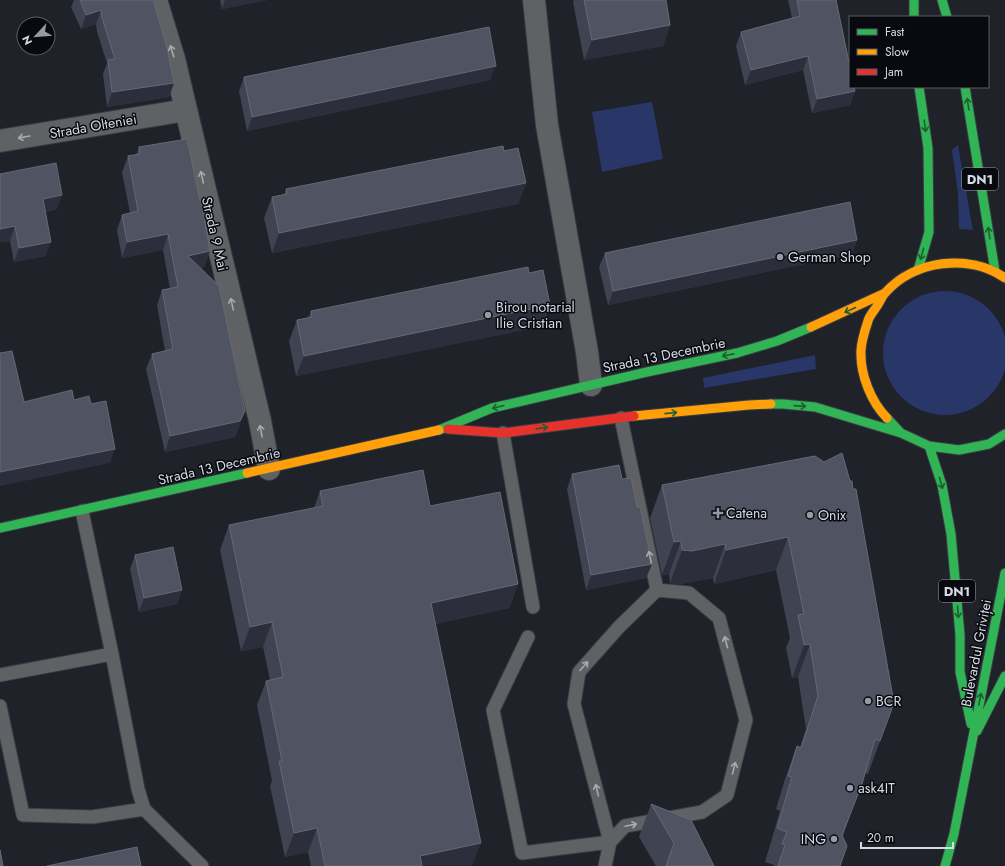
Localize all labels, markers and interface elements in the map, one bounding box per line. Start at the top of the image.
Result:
north arrow [16,16,56,56]
legend [849,16,989,88]
text: Fast [885,23,904,41]
text: N [18,33,36,48]
text: Slow [885,43,910,61]
one-way arrow [168,45,175,58]
text: Jam [883,63,903,81]
one-way arrow [964,98,972,111]
street label: Strada Olteniei [48,108,138,144]
one-way arrow [921,119,929,132]
one-way arrow [18,134,31,142]
road number: DN1 [962,168,998,190]
one-way arrow [198,171,205,184]
street label: Strada 9 Mai [197,195,233,273]
one-way arrow [985,227,993,240]
place label: German Shop [788,247,871,267]
one-way arrow [918,248,925,261]
marker: German Shop [775,252,785,262]
place label: Birou notarial Ilie Cristian [496,297,575,333]
one-way arrow [228,298,236,311]
one-way arrow [844,307,856,314]
marker: Birou notarial Ilie Cristian [483,310,493,320]
street label: Strada 13 Decembrie [601,332,727,378]
one-way arrow [722,352,735,360]
one-way arrow [793,402,806,409]
one-way arrow [492,403,505,411]
one-way arrow [664,409,677,417]
one-way arrow [257,424,265,437]
one-way arrow [535,424,548,432]
street label: Strada 13 Decembrie [156,442,282,490]
one-way arrow [938,477,945,490]
place label: Catena [726,503,767,523]
place label: Onix [818,505,846,525]
marker: Catena [713,508,723,518]
marker: Onix [805,510,815,520]
one-way arrow [646,551,654,564]
road number: DN1 [939,580,975,602]
street label: Bulevardul Griviței [956,598,997,709]
one-way arrow [955,605,962,618]
one-way arrow [721,636,729,649]
one-way arrow [580,661,589,671]
place label: BCR [876,691,901,711]
one-way arrow [976,693,984,706]
marker: BCR [863,696,873,706]
one-way arrow [730,762,738,775]
place label: ask4IT [858,778,895,798]
marker: ask4IT [845,783,855,793]
one-way arrow [592,784,600,797]
one-way arrow [624,820,637,828]
scale bar [861,824,953,850]
place label: ING [801,829,826,849]
text: 20 m [867,829,894,847]
marker: ING [829,834,839,844]

